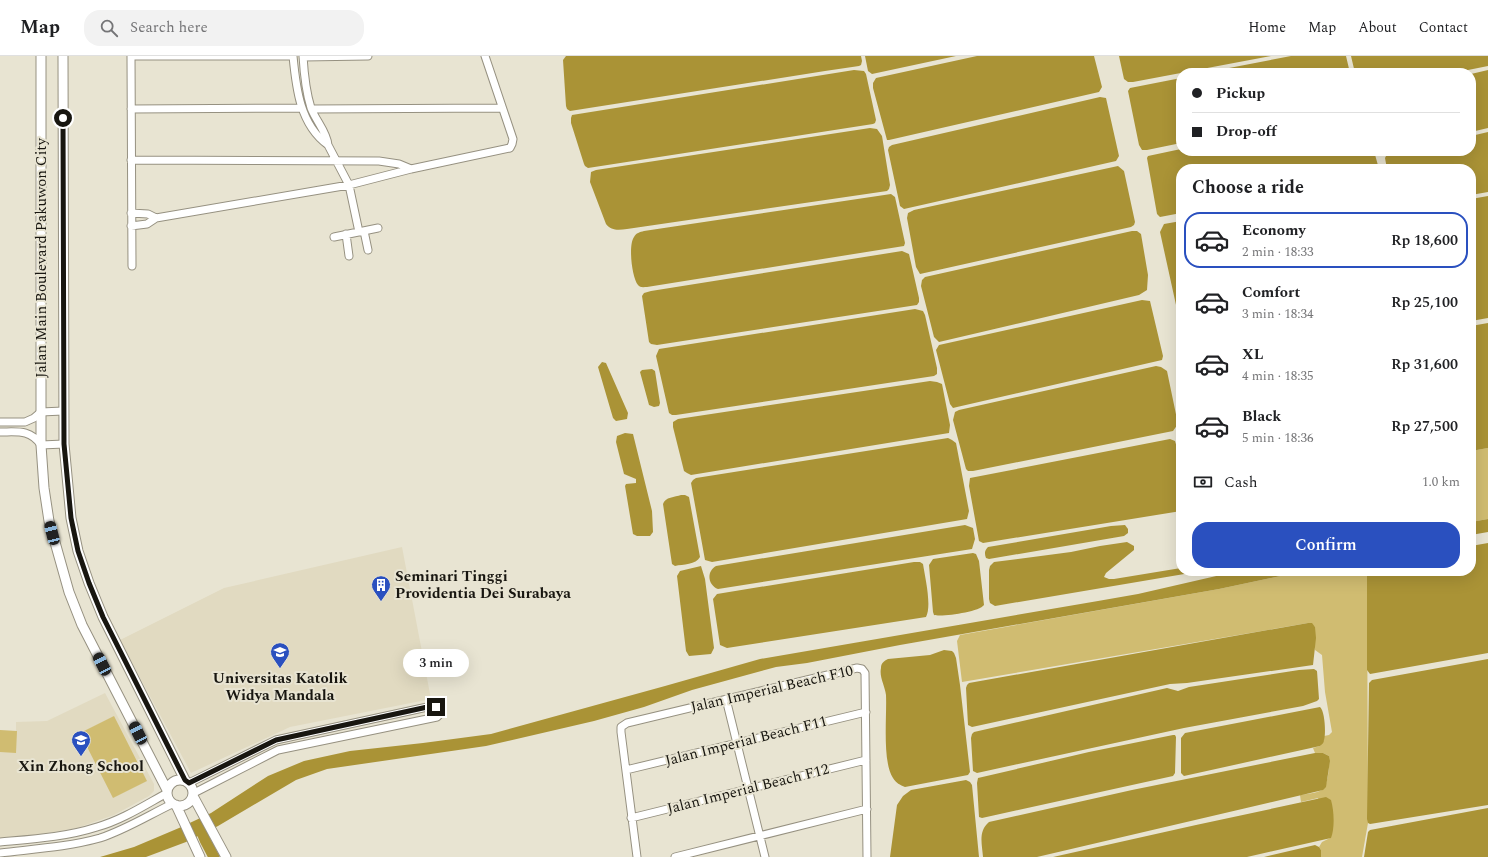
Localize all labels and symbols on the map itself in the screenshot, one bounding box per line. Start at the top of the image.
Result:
route start [54,109,72,127]
street label: Jalan Main Boulevard Pakuwon City [30,137,53,378]
car [43,520,61,546]
place label: Seminari Tinggi Providentia Dei Surabaya [395,565,571,605]
building icon: Seminari Tinggi Providentia Dei Surabaya [370,574,392,602]
school or university icon: Universitas Katolik Widya Mandala [269,641,291,669]
callout: 3 min [403,649,469,677]
car [91,651,113,677]
street label: Jalan Imperial Beach F10 [688,659,856,719]
place label: Universitas Katolik Widya Mandala [212,667,348,707]
route end [427,698,445,716]
street label: Jalan Imperial Beach F11 [663,710,829,772]
car [127,720,149,746]
school or university icon: Xin Zhong School [70,729,92,757]
place label: Xin Zhong School [18,755,144,778]
street label: Jalan Imperial Beach F12 [665,758,831,820]

